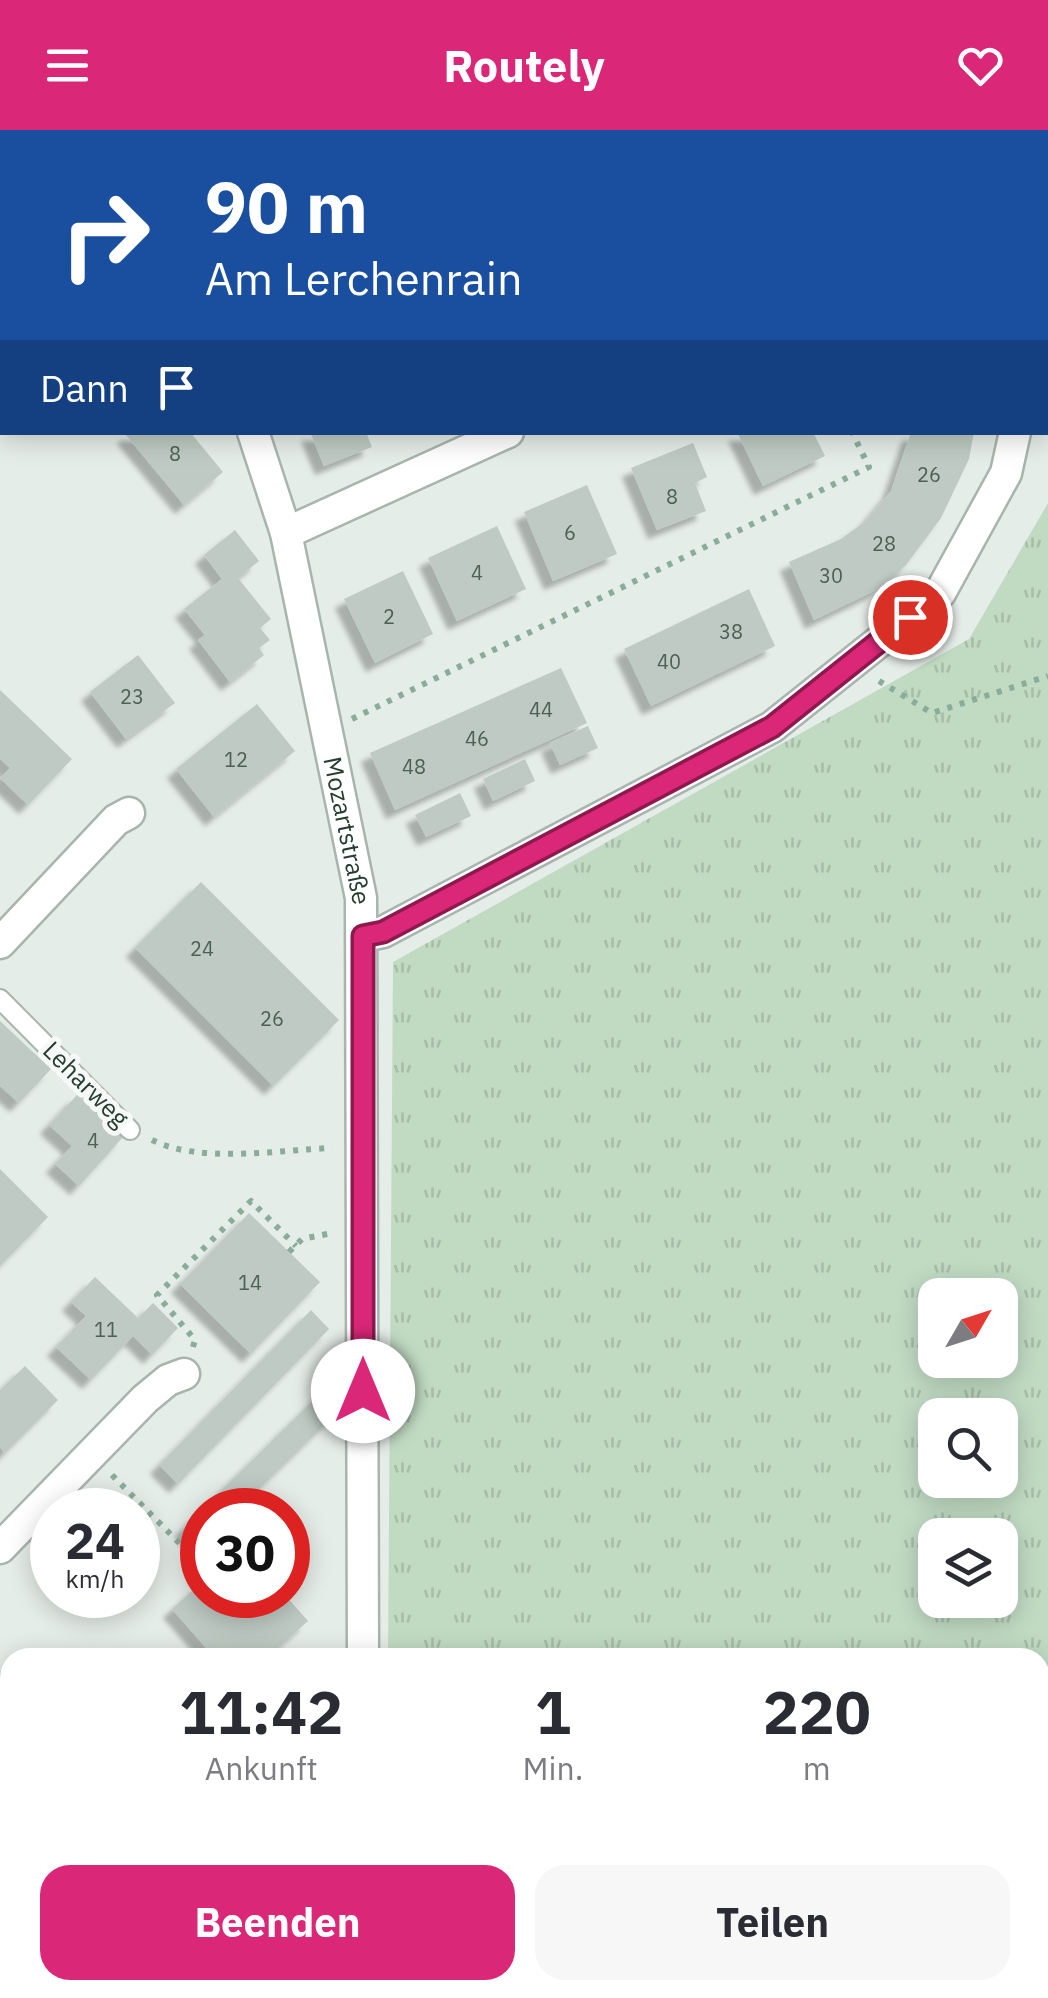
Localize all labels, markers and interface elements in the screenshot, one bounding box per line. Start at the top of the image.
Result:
text: Routely [443,36,605,94]
icon: menu [40,38,95,93]
icon: heart [953,38,1008,93]
text: 90 m [205,161,368,252]
icon: right [40,170,170,300]
text: Am Lerchenrain [205,249,522,307]
icon: arrive [149,360,204,415]
text: Dann [40,363,129,412]
house number: 8 [169,440,181,467]
house number: 26 [917,461,941,488]
house number: 8 [666,483,678,510]
house number: 6 [564,519,576,546]
house number: 28 [872,530,896,557]
house number: 4 [471,559,483,586]
house number: 30 [819,562,843,589]
pin [868,575,953,660]
icon: arrive [883,590,938,645]
house number: 2 [383,603,395,630]
house number: 38 [719,618,743,645]
house number: 40 [657,648,681,675]
house number: 23 [120,683,144,710]
house number: 44 [529,696,553,723]
house number: 46 [465,725,489,752]
house number: 12 [224,746,248,773]
house number: 48 [402,753,426,780]
street label: Mozartstraße [316,754,379,907]
house number: 24 [190,935,214,962]
house number: 26 [260,1005,284,1032]
street label: Leharweg [36,1033,137,1134]
house number: 4 [87,1127,99,1154]
house number: 14 [238,1269,262,1296]
north arrow [918,1278,1018,1378]
map controls [918,1278,1018,1618]
house number: 11 [94,1316,118,1343]
position arrow [311,1339,415,1443]
button: search [918,1398,1018,1498]
speed limit sign: 30 [180,1488,310,1618]
text: 24 [65,1508,125,1573]
button: layers [918,1518,1018,1618]
text: km/h [66,1562,124,1595]
text: 11:42 [179,1672,343,1751]
text: 1 [535,1672,571,1751]
text: 220 [763,1672,871,1751]
text: Ankunft [205,1747,318,1789]
text: Min. [522,1747,583,1789]
text: m [803,1747,831,1789]
button: Beenden [40,1865,515,1980]
button: Teilen [535,1865,1010,1980]

